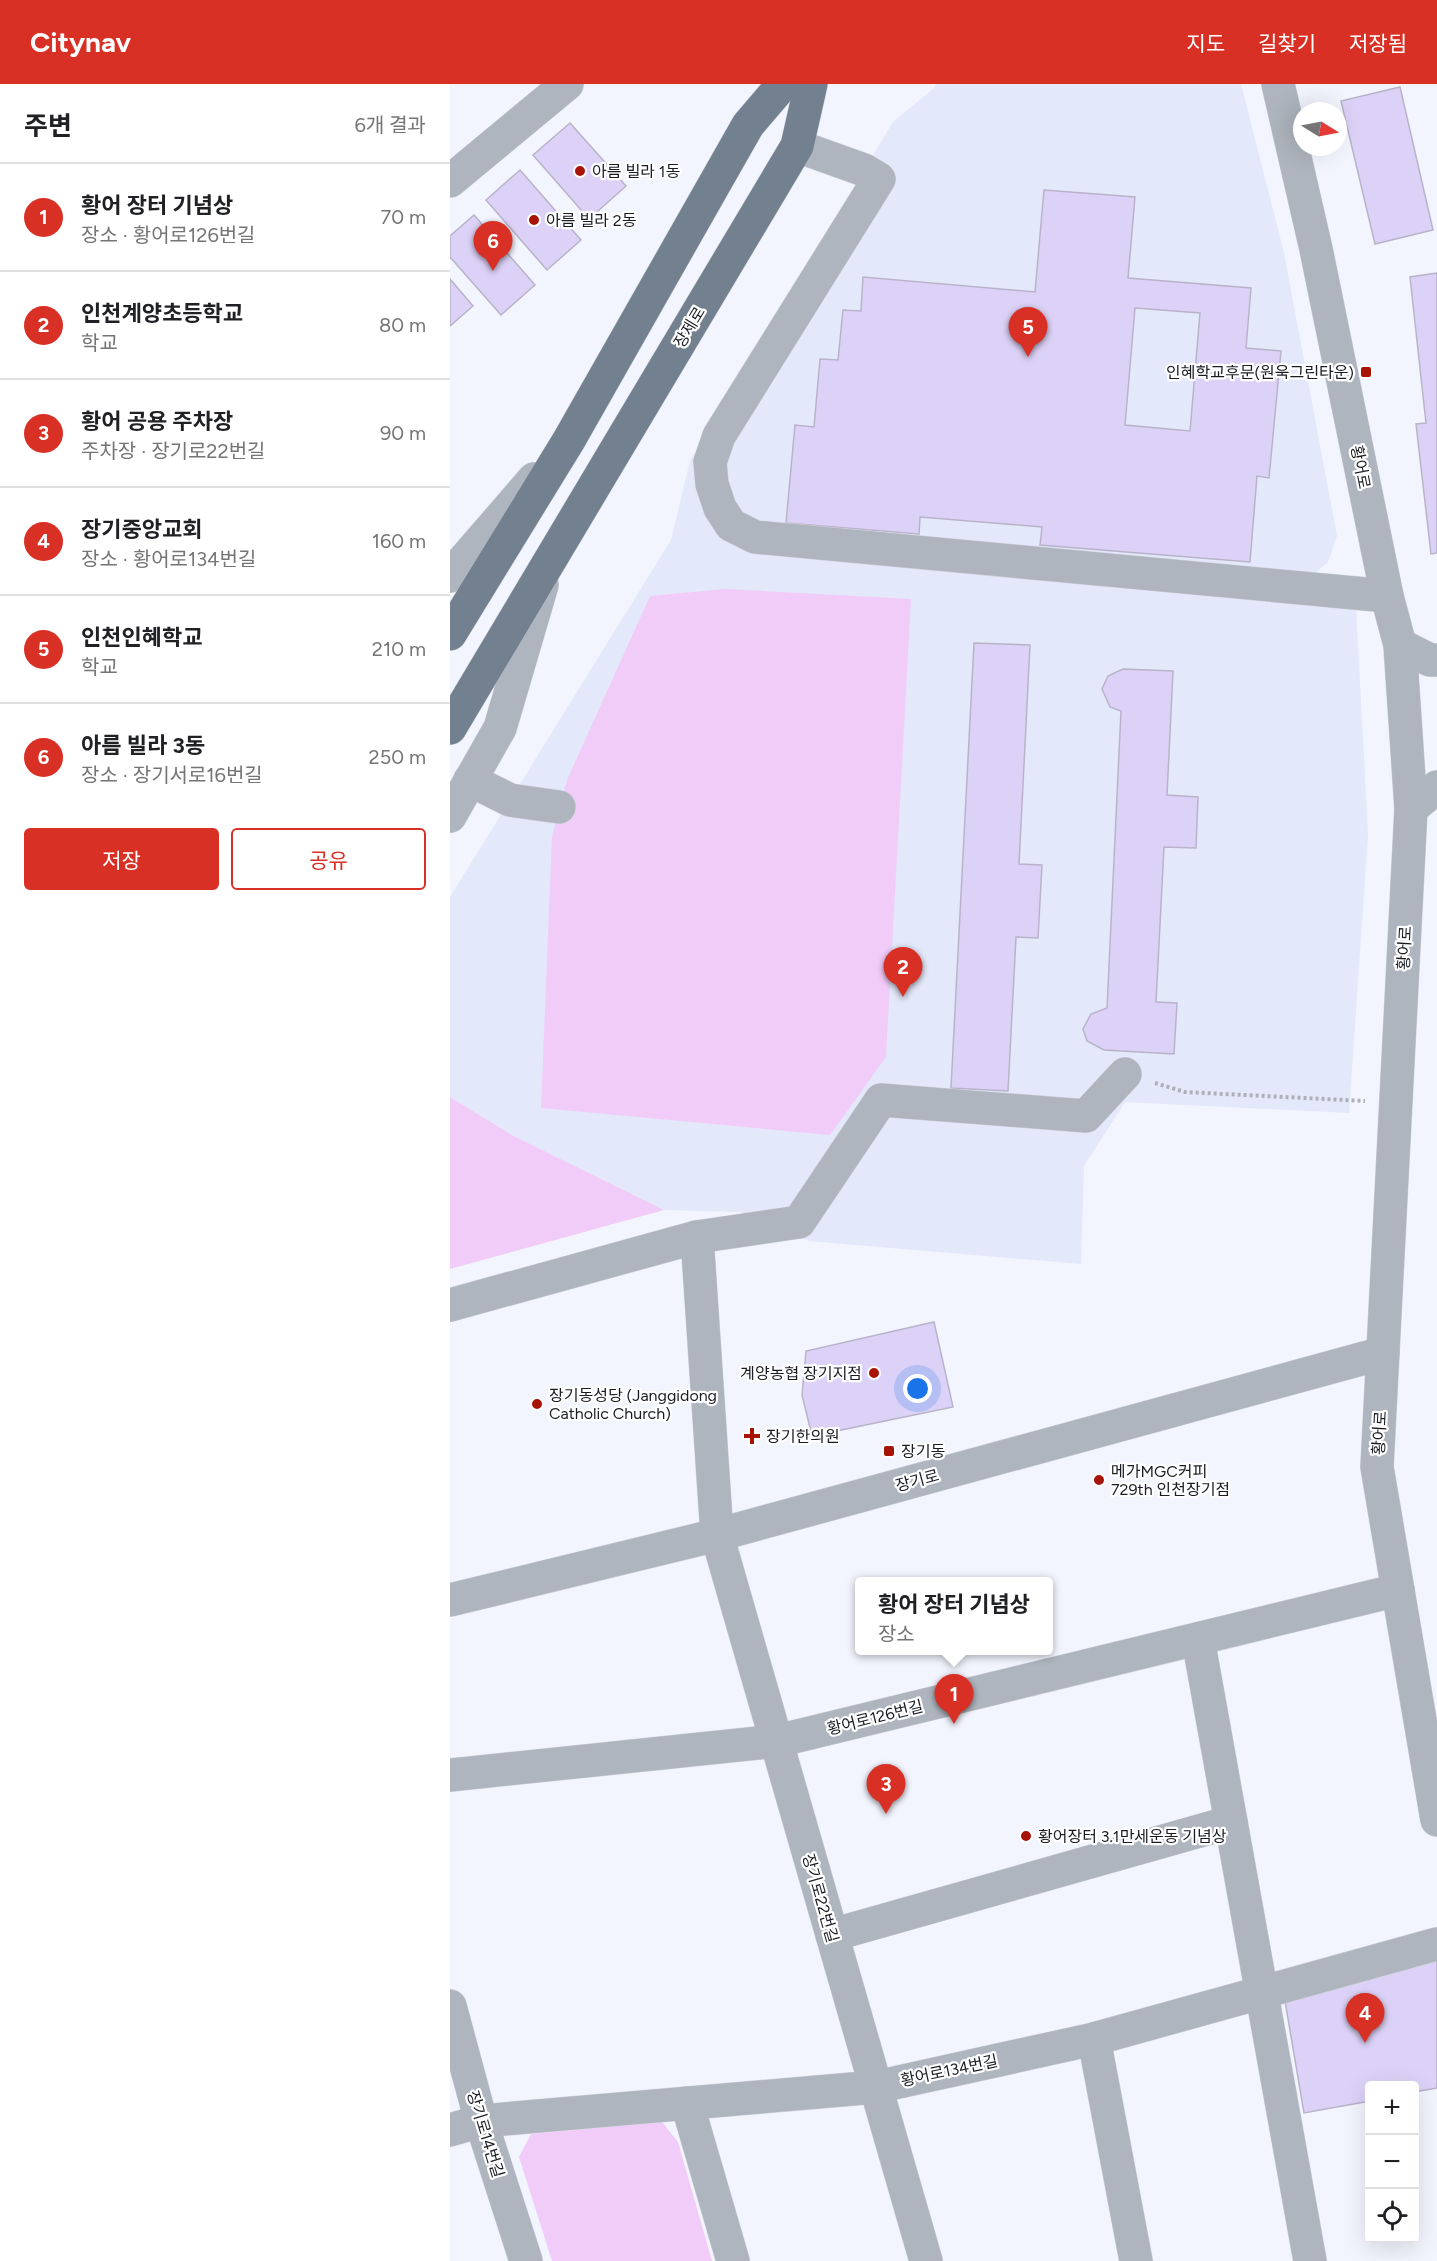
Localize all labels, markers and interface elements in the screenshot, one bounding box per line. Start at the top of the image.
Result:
text: Citynav [30,25,131,59]
text: 지도 [1186,31,1225,56]
text: 길찾기 [1258,31,1316,56]
text: 저장됨 [1349,31,1407,56]
north arrow [1293,102,1347,156]
text: 주변 [24,110,72,142]
text: 6개 결과 [355,113,426,137]
place label: 아름 빌라 1동 [592,162,680,181]
marker: 아름 빌라 1동 [573,164,587,178]
text: 황어 장터 기념상 [81,192,233,219]
text: 1 [39,205,48,229]
text: 70 m [380,205,426,229]
place label: 아름 빌라 2동 [546,211,637,230]
marker: 아름 빌라 2동 [527,213,541,227]
pin: 6 [474,222,513,271]
text: 장소 · 황어로126번길 [81,223,256,247]
text: 인천계양초등학교 [81,300,243,327]
street label: 장제로 [670,303,709,351]
pin: 5 [1008,308,1048,357]
text: 2 [38,313,49,337]
text: 80 m [379,313,426,337]
text: 학교 [81,331,118,355]
place label: 인혜학교후문(원욱그린타운) [1166,363,1354,382]
marker: 인혜학교후문(원욱그린타운) [1359,365,1373,379]
text: 황어 공용 주차장 [81,408,233,435]
text: 3 [38,421,49,445]
text: 90 m [380,421,426,445]
text: 주차장 · 장기로22번길 [81,439,266,463]
street label: 황어로 [1347,444,1374,491]
text: 장기중앙교회 [81,516,202,543]
text: 4 [37,529,50,553]
text: 160 m [372,529,426,553]
text: 장소 · 황어로134번길 [81,547,256,571]
text: 인천인혜학교 [81,624,202,651]
text: 5 [38,637,49,661]
text: 210 m [372,637,426,661]
text: 학교 [81,655,118,679]
text: 아름 빌라 3동 [81,732,205,759]
text: 6 [38,745,49,769]
text: 250 m [369,745,426,769]
text: 장소 · 장기서로16번길 [81,763,263,787]
button: 저장 [24,828,219,890]
button: 공유 [231,828,426,890]
street label: 황어로 [1394,925,1415,971]
pin: 2 [884,948,922,997]
place label: 계양농협 장기지점 [740,1364,862,1383]
marker: 계양농협 장기지점 [867,1366,881,1380]
your location [903,1374,932,1403]
place label: 장기동성당 (Janggidong Catholic Church) [549,1386,717,1423]
marker: 장기동성당 (Janggidong Catholic Church) [530,1397,544,1411]
street label: 황어로 [1369,1410,1390,1456]
marker: 장기한의원 [743,1427,761,1445]
place label: 장기한의원 [766,1427,840,1446]
place label: 장기동 [901,1442,945,1461]
marker: 장기동 [882,1444,896,1458]
place label: 메가MGC커피 729th 인천장기점 [1111,1462,1230,1499]
street label: 장기로 [893,1466,941,1495]
marker: 메가MGC커피 729th 인천장기점 [1092,1473,1106,1487]
popup [855,1577,1053,1655]
text: 황어 장터 기념상 [878,1591,1030,1618]
text: 장소 [878,1622,915,1646]
pin: 1 [934,1674,974,1724]
street label: 황어로126번길 [825,1696,925,1739]
pin: 3 [866,1764,906,1814]
place label: 황어장터 3.1만세운동 기념상 [1038,1827,1227,1846]
marker: 황어장터 3.1만세운동 기념상 [1019,1829,1033,1843]
street label: 장기로22번길 [799,1852,842,1945]
pin: 4 [1346,1994,1384,2043]
street label: 황어로134번길 [899,2051,999,2090]
map controls [1365,2081,1419,2243]
button: + [1365,2081,1419,2135]
street label: 장기로14번길 [463,2088,508,2180]
button: − [1365,2135,1419,2189]
button: locate [1365,2189,1419,2243]

